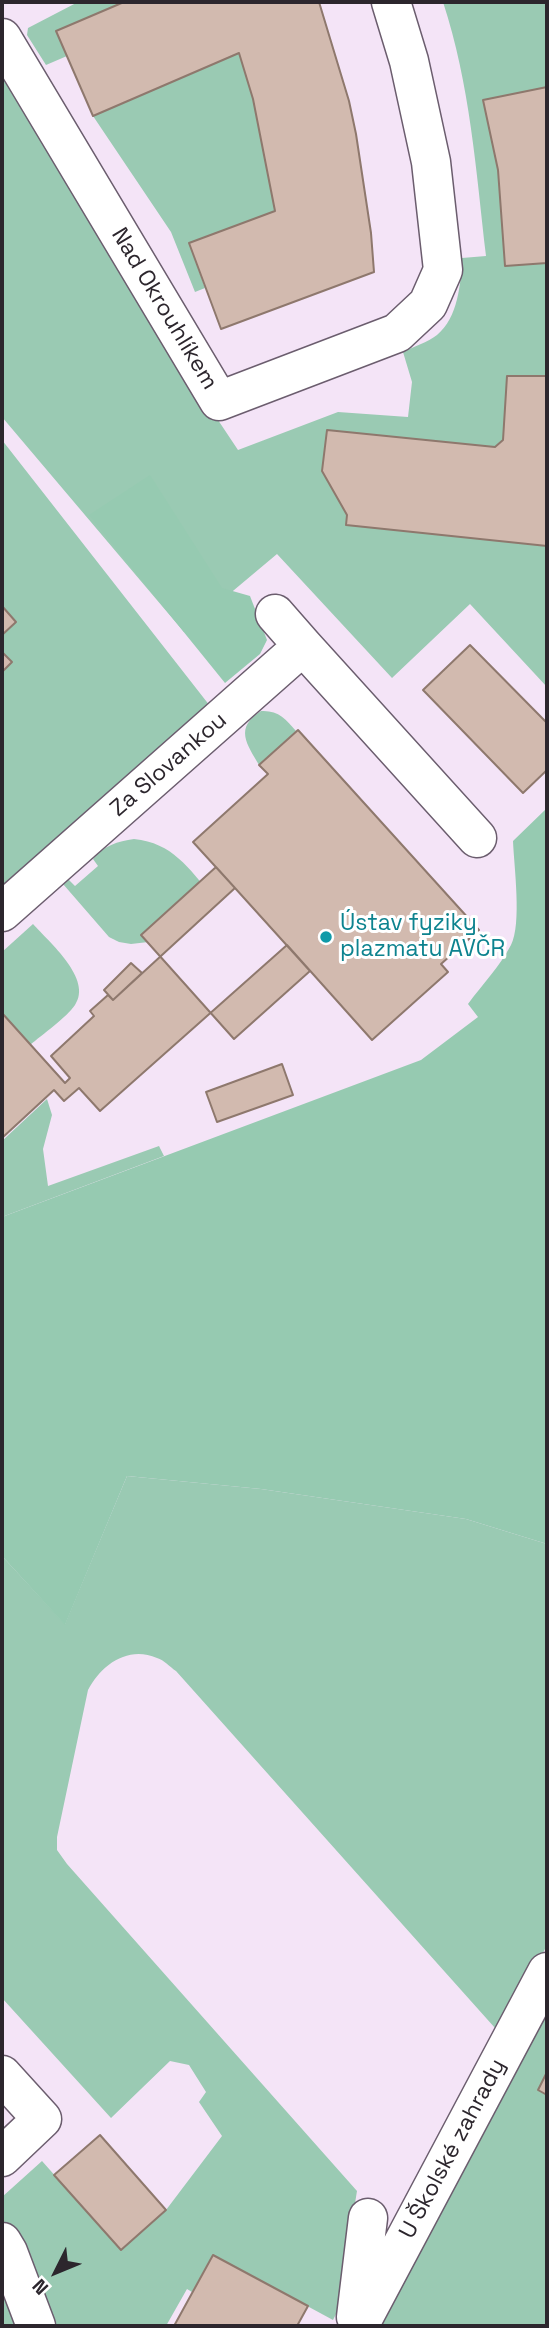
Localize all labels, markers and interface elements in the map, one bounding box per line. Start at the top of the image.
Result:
street label: Nad Okrouhlíkem [105,223,223,395]
street label: Za Slovankou [105,707,233,823]
place label: Ústav fyziky plazmatu AVČR [340,910,505,964]
marker: Ústav fyziky plazmatu AVČR [318,929,334,945]
street label: U Školské zahrady [394,2054,512,2244]
north arrow [21,2237,91,2307]
text: N [27,2273,54,2300]

